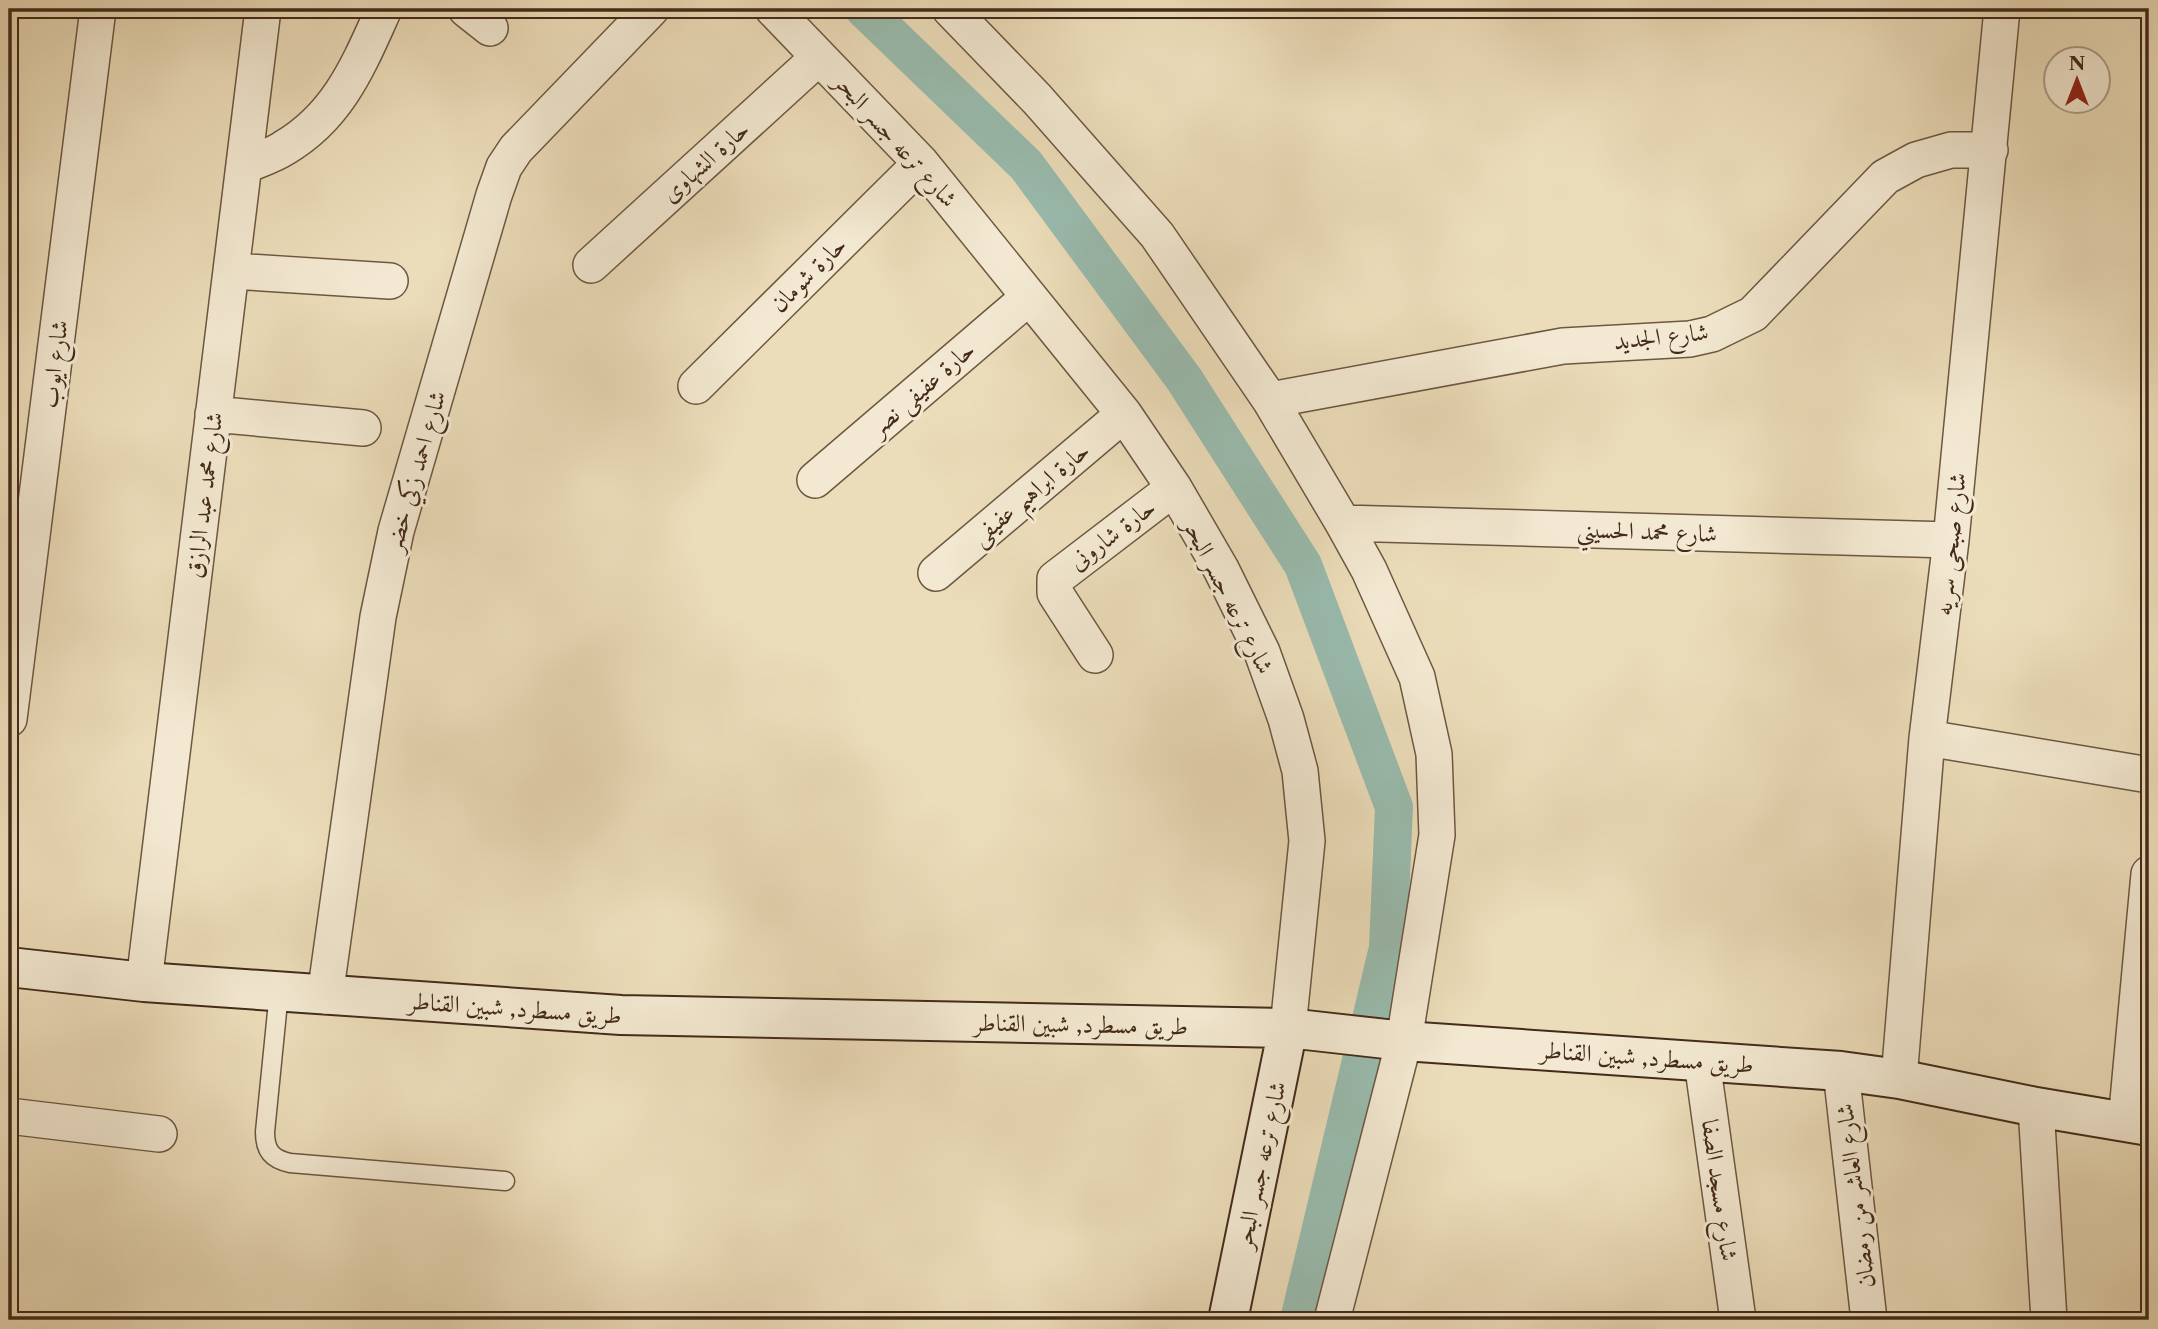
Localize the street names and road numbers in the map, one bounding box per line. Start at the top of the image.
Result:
street label: شارع ترعه جسر البحر [822,65,964,217]
street label: حارة الشهاوى [655,114,755,209]
street label: حارة شومان [764,230,853,319]
street label: شارع الجديد [1612,317,1711,361]
street label: شارع ايوب [34,318,80,410]
street label: حارة عفيفى نصر [861,335,982,446]
street label: شارع احمد زكي خضر [377,387,458,559]
street label: شارع محمد عبد الرازق [179,410,235,580]
street label: حارة ابراهيم عفيفى [965,435,1101,559]
street label: شارع صبحى سريه [1928,471,1978,618]
street label: حارة شارونى [1063,492,1161,576]
street label: شارع ترعه جسر البحر [1171,511,1281,681]
street label: شارع محمد الحسيني [1576,514,1718,556]
street label: طريق مسطرد, شبين القناطر [404,986,623,1031]
street label: طريق مسطرد, شبين القناطر [971,1008,1188,1041]
street label: طريق مسطرد, شبين القناطر [1536,1035,1755,1080]
street label: شارع ترعه جسر البحر [1228,1079,1298,1255]
street label: شارع العاشر من رمضان [1829,1101,1887,1290]
street label: شارع مسجد الصفا [1690,1117,1744,1264]

